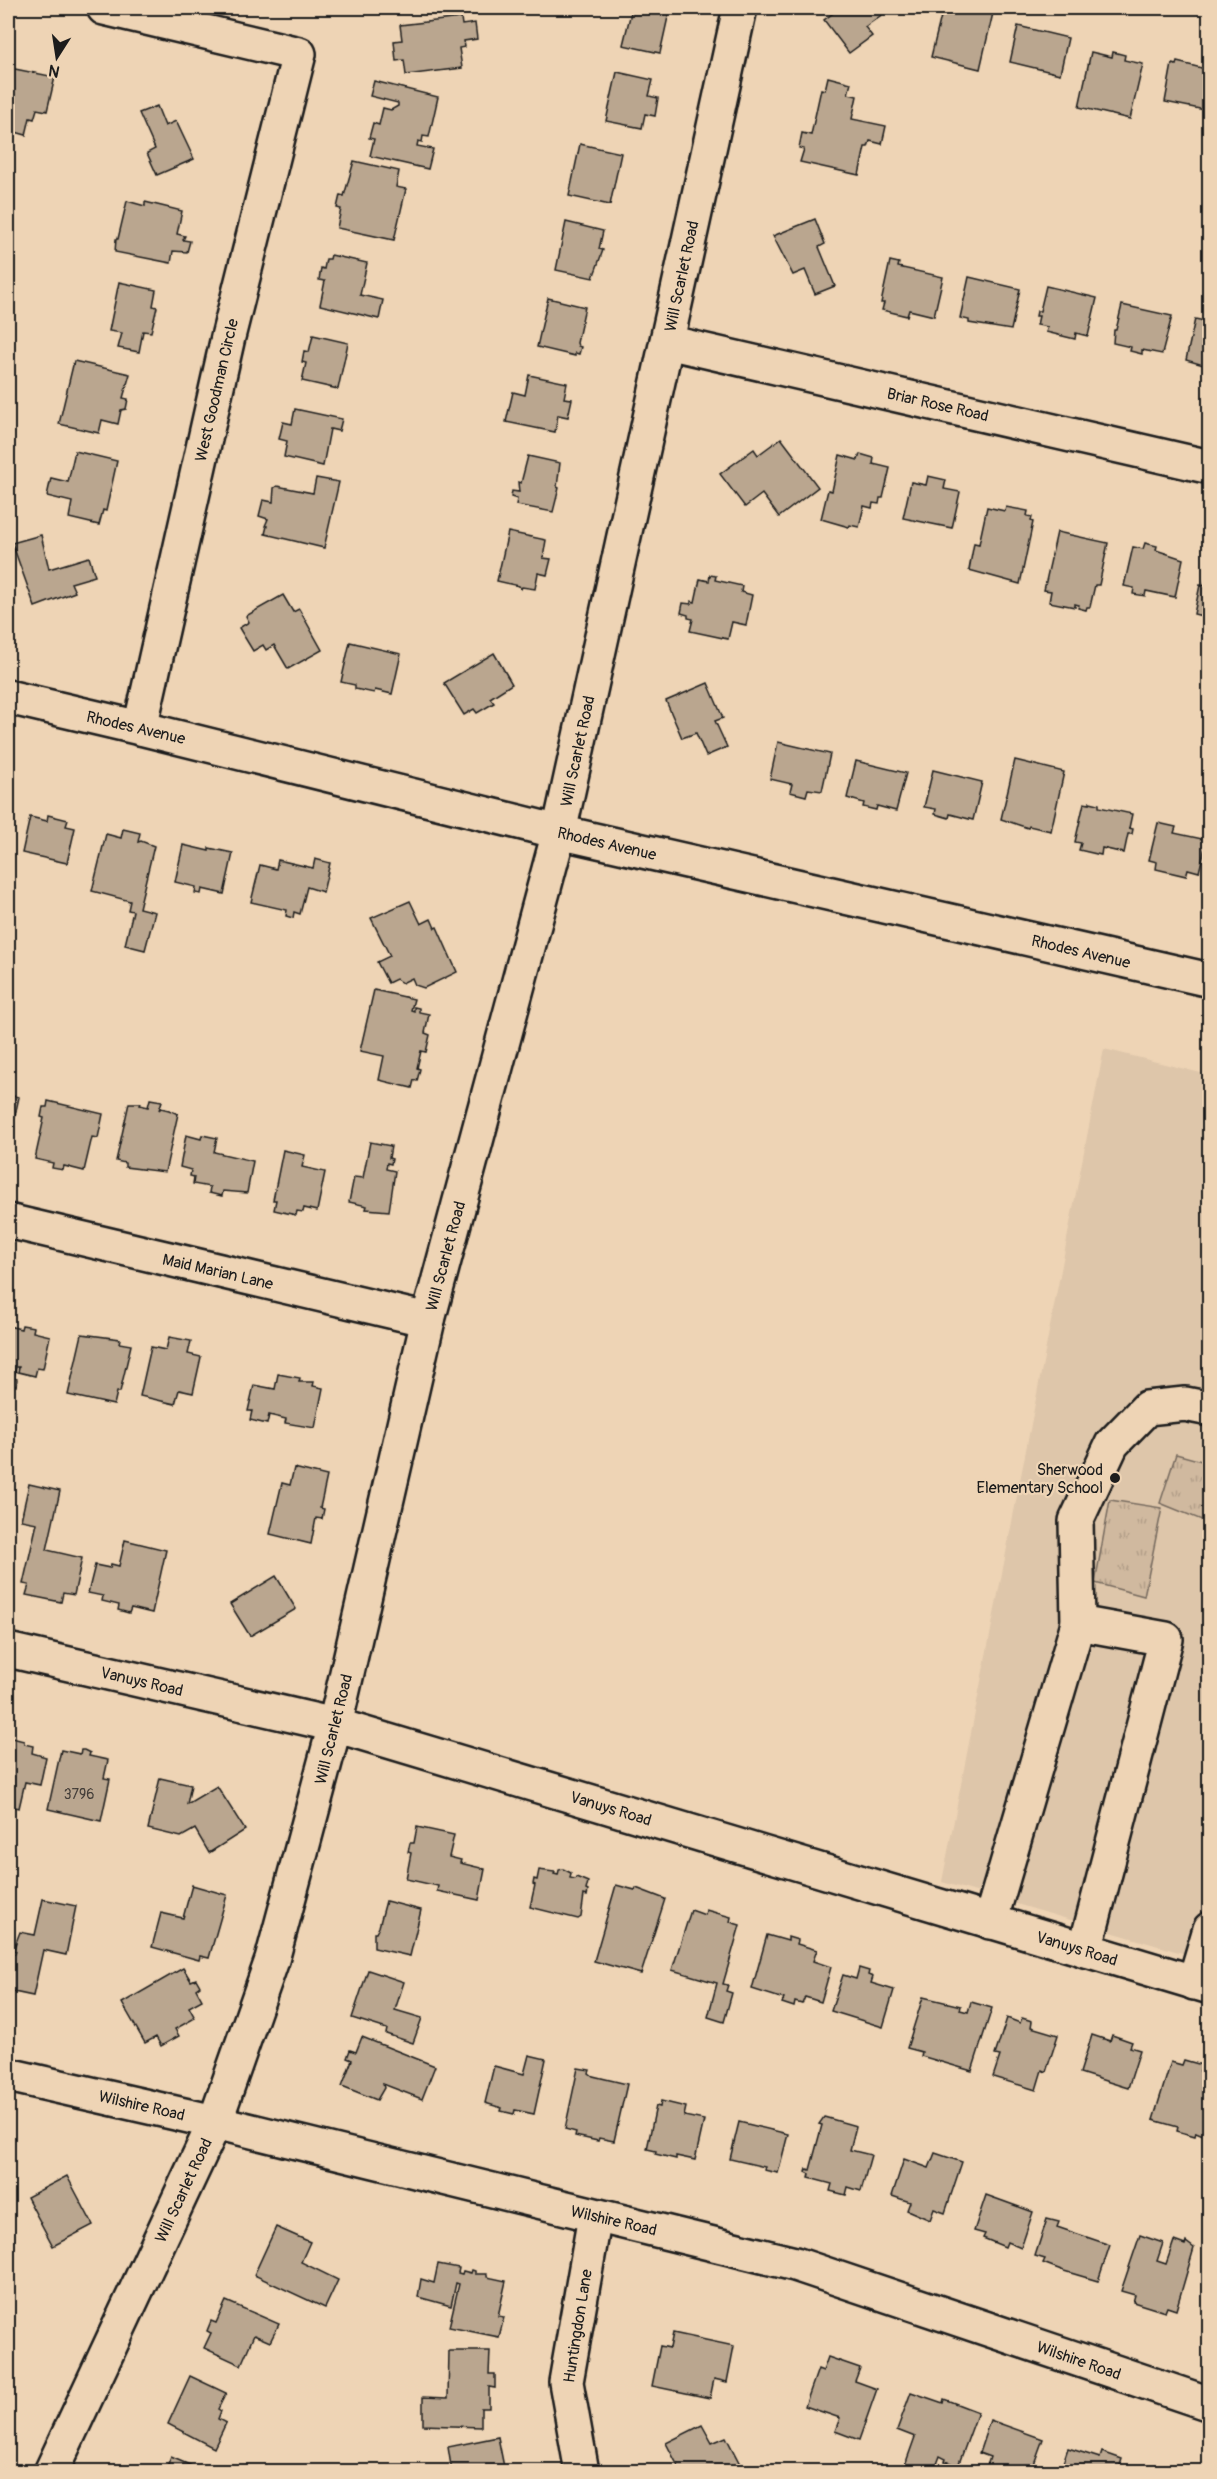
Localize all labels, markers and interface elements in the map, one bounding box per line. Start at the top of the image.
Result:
north arrow [27,27,87,87]
text: N [47,60,61,82]
street label: Will Scarlet Road [660,219,704,334]
street label: West Goodman Circle [191,317,243,464]
street label: Briar Rose Road [885,384,991,426]
street label: Will Scarlet Road [556,694,600,809]
street label: Rhodes Avenue [84,707,187,749]
street label: Rhodes Avenue [555,823,658,865]
street label: Rhodes Avenue [1029,931,1132,973]
street label: Will Scarlet Road [422,1199,470,1313]
street label: Maid Marian Lane [160,1250,275,1294]
place label: Sherwood Elementary School [977,1460,1103,1498]
marker: Sherwood Elementary School [1108,1471,1122,1485]
street label: Vanuys Road [98,1663,185,1701]
street label: Will Scarlet Road [311,1672,357,1786]
house number: 3796 [64,1786,94,1803]
street label: Vanuys Road [567,1787,654,1831]
street label: Vanuys Road [1033,1927,1120,1971]
street label: Wilshire Road [97,2086,187,2126]
street label: Will Scarlet Road [151,2135,217,2246]
street label: Wilshire Road [569,2201,659,2241]
street label: Huntingdon Lane [559,2268,597,2384]
street label: Wilshire Road [1034,2337,1123,2385]

